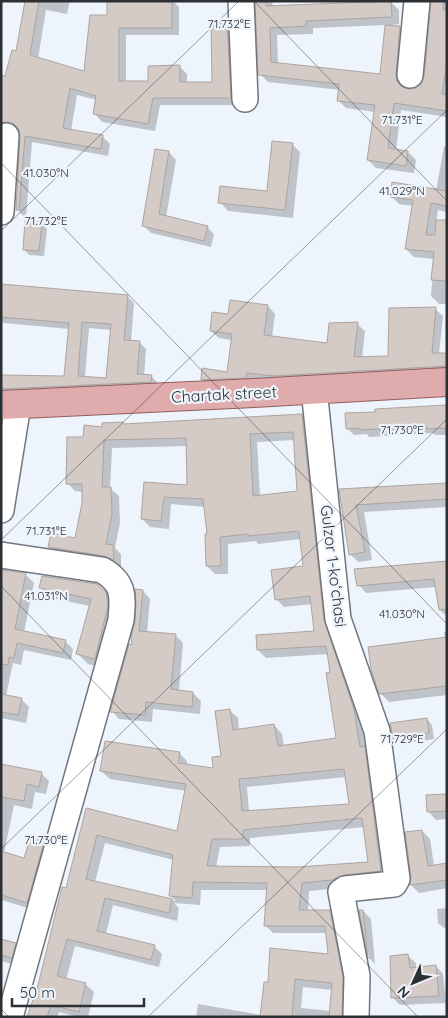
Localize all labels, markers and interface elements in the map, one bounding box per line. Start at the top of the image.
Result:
text: 71.732°E [207,16,251,31]
text: 71.731°E [381,112,423,127]
text: 41.030°N [23,165,69,180]
text: 41.029°N [379,183,425,198]
text: 71.732°E [24,213,68,228]
street label: Chartak street [171,381,277,407]
text: 71.730°E [380,422,424,437]
street label: Gulzor 1-koʻchasi [317,504,351,628]
text: 71.731°E [25,523,67,538]
text: 41.031°N [24,588,68,603]
text: 41.030°N [379,606,425,621]
text: 71.729°E [380,731,424,746]
text: 71.730°E [24,832,68,847]
north arrow [388,958,438,1008]
scale bar [12,976,145,1008]
text: N [394,982,414,1002]
text: 50 m [20,983,55,1002]

